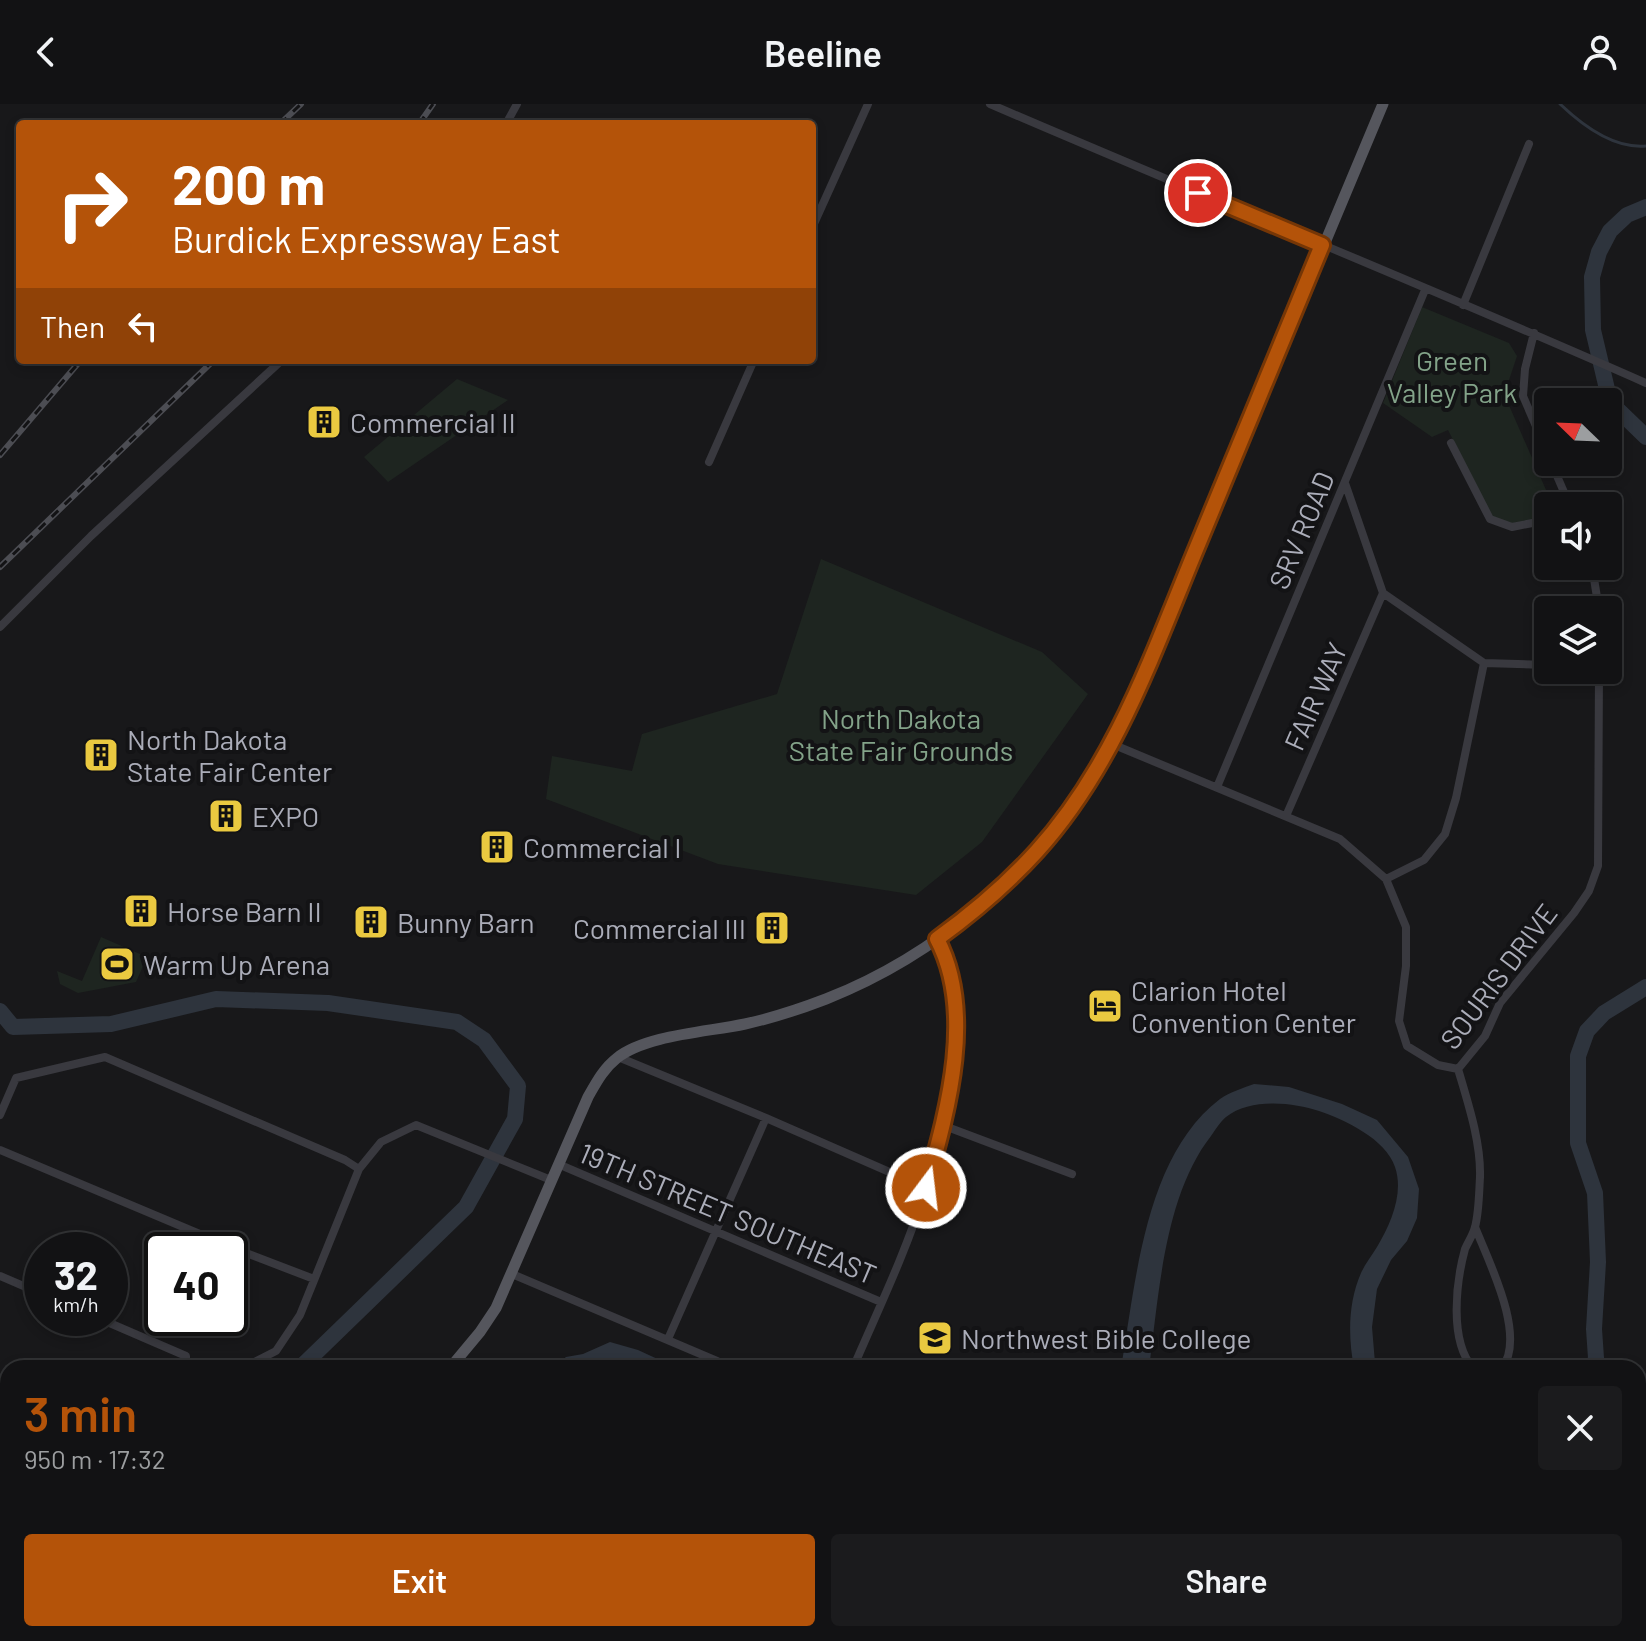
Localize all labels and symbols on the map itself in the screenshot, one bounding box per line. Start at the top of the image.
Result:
pin [1164,159,1232,227]
park label: Green Valley Park [1387,343,1517,409]
north arrow [1534,388,1622,476]
building icon: Commercial II [305,403,343,441]
place label: Commercial II [350,405,516,439]
street label: SRV ROAD [1261,466,1341,594]
street label: FAIR WAY [1276,637,1354,755]
park label: North Dakota State Fair Grounds [789,701,1013,767]
place label: North Dakota State Fair Center [127,722,332,788]
building icon: North Dakota State Fair Center [82,736,120,774]
building icon: EXPO [207,797,245,835]
place label: EXPO [252,799,319,833]
building icon: Commercial I [478,828,516,866]
place label: Commercial I [523,830,682,864]
building icon: Horse Barn II [122,892,160,930]
place label: Horse Barn II [167,894,322,928]
street label: SOURIS DRIVE [1432,897,1564,1055]
building icon: Bunny Barn [352,903,390,941]
place label: Bunny Barn [397,905,535,939]
building icon: Commercial III [753,909,791,947]
place label: Commercial III [573,911,746,945]
sports icon: Warm Up Arena [98,945,136,983]
place label: Warm Up Arena [143,947,330,981]
place label: Clarion Hotel Convention Center [1131,973,1356,1039]
hotel icon: Clarion Hotel Convention Center [1086,987,1124,1025]
street label: 19TH STREET SOUTHEAST [574,1135,882,1291]
position arrow [884,1146,968,1230]
speed limit sign: 40 [144,1232,248,1336]
school or university icon: Northwest Bible College [916,1319,954,1357]
place label: Northwest Bible College [961,1321,1251,1355]

